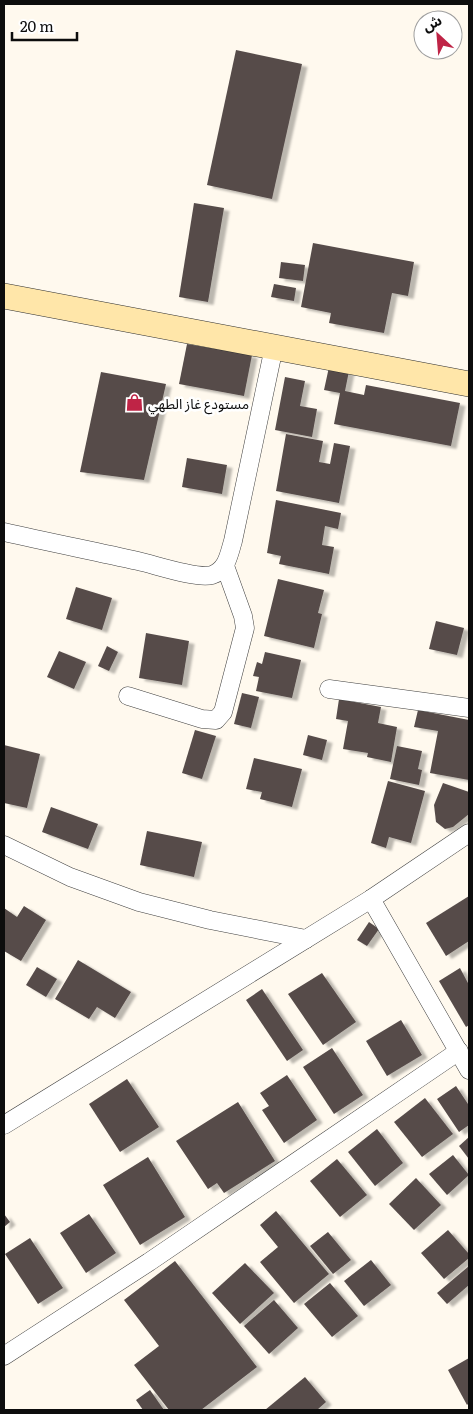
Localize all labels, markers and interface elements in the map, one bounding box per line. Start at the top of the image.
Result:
text: ش [419,9,445,36]
scale bar [12,10,78,42]
north arrow [413,10,463,60]
text: 20 m [20,14,54,37]
shop icon: مستودع غاز الطهي [124,393,144,413]
place label: مستودع غاز الطهي [148,393,249,415]

